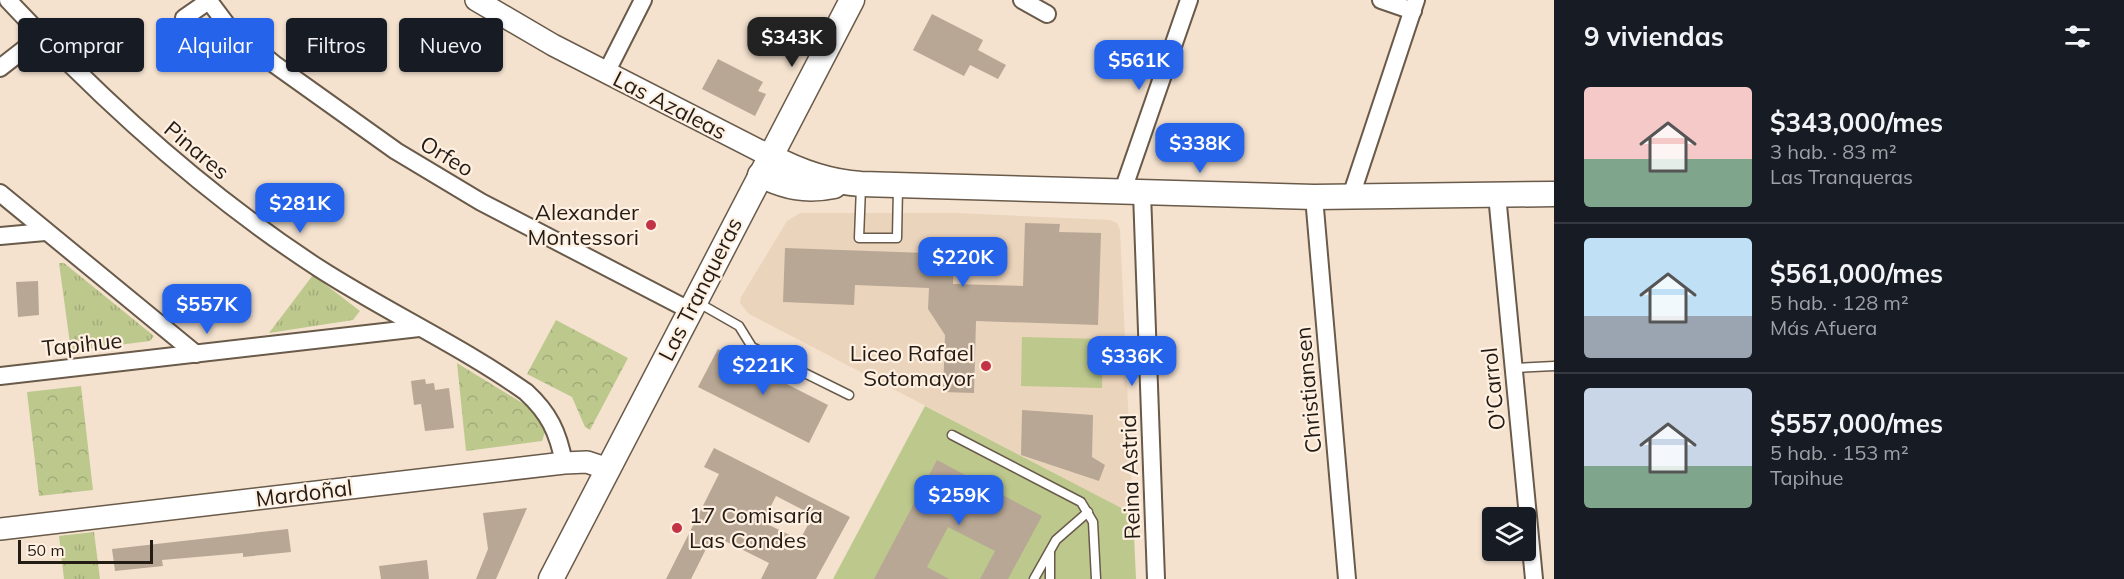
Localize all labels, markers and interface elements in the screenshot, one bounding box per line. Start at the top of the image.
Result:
pin: $343K [750,17,834,68]
chip: Comprar [18,18,144,72]
chip: Alquilar [156,18,274,72]
chip: Filtros [286,18,387,72]
chip: Nuevo [399,18,503,72]
text: 9 viviendas [1584,20,1724,53]
icon: filters [2061,20,2094,53]
text: $343K [761,24,823,49]
pin: $561K [1097,40,1181,91]
text: $561K [1108,47,1170,72]
street label: Las Azaleas [608,64,732,146]
text: $343,000/mes [1770,106,1943,139]
icon: home [1632,111,1704,183]
street label: Pinares [159,115,235,185]
pin: $338K [1158,123,1242,174]
street label: Orfeo [415,129,479,183]
text: $338K [1169,130,1231,155]
text: 3 hab. · 83 m² [1770,139,1897,164]
text: Las Tranqueras [1770,164,1913,189]
pin: $281K [258,183,342,234]
text: $281K [269,190,331,215]
place label: Alexander Montessori [528,198,639,251]
street label: Las Tranqueras [652,213,748,365]
marker: Alexander Montessori [644,218,658,232]
pin: $220K [921,237,1005,288]
text: $220K [932,244,994,269]
text: $561,000/mes [1770,257,1943,290]
icon: home [1632,262,1704,334]
pin: $557K [165,284,249,335]
text: 5 hab. · 128 m² [1770,290,1909,315]
text: $557K [176,291,238,316]
text: Más Afuera [1770,315,1877,340]
street label: Tapihue [40,326,124,362]
street label: Christiansen [1289,326,1327,454]
pin: $336K [1090,336,1174,387]
place label: Liceo Rafael Sotomayor [850,339,974,392]
text: $336K [1101,343,1163,368]
pin: $221K [721,345,805,396]
street label: O'Carrol [1475,346,1511,432]
text: $221K [732,352,794,377]
marker: Liceo Rafael Sotomayor [979,359,993,373]
text: $557,000/mes [1770,407,1943,440]
icon: home [1632,412,1704,484]
street label: Reina Astrid [1114,414,1146,540]
text: 5 hab. · 153 m² [1770,440,1909,465]
text: Tapihue [1770,465,1843,490]
street label: Mardoñal [254,473,354,513]
pin: $259K [917,475,1001,526]
text: $259K [928,482,990,507]
place label: 17 Comisaría Las Condes [689,501,823,554]
map controls [1482,507,1536,561]
button: layers [1482,507,1536,561]
marker: 17 Comisaría Las Condes [670,521,684,535]
scale bar [18,537,153,564]
text: 50 m [27,540,64,560]

